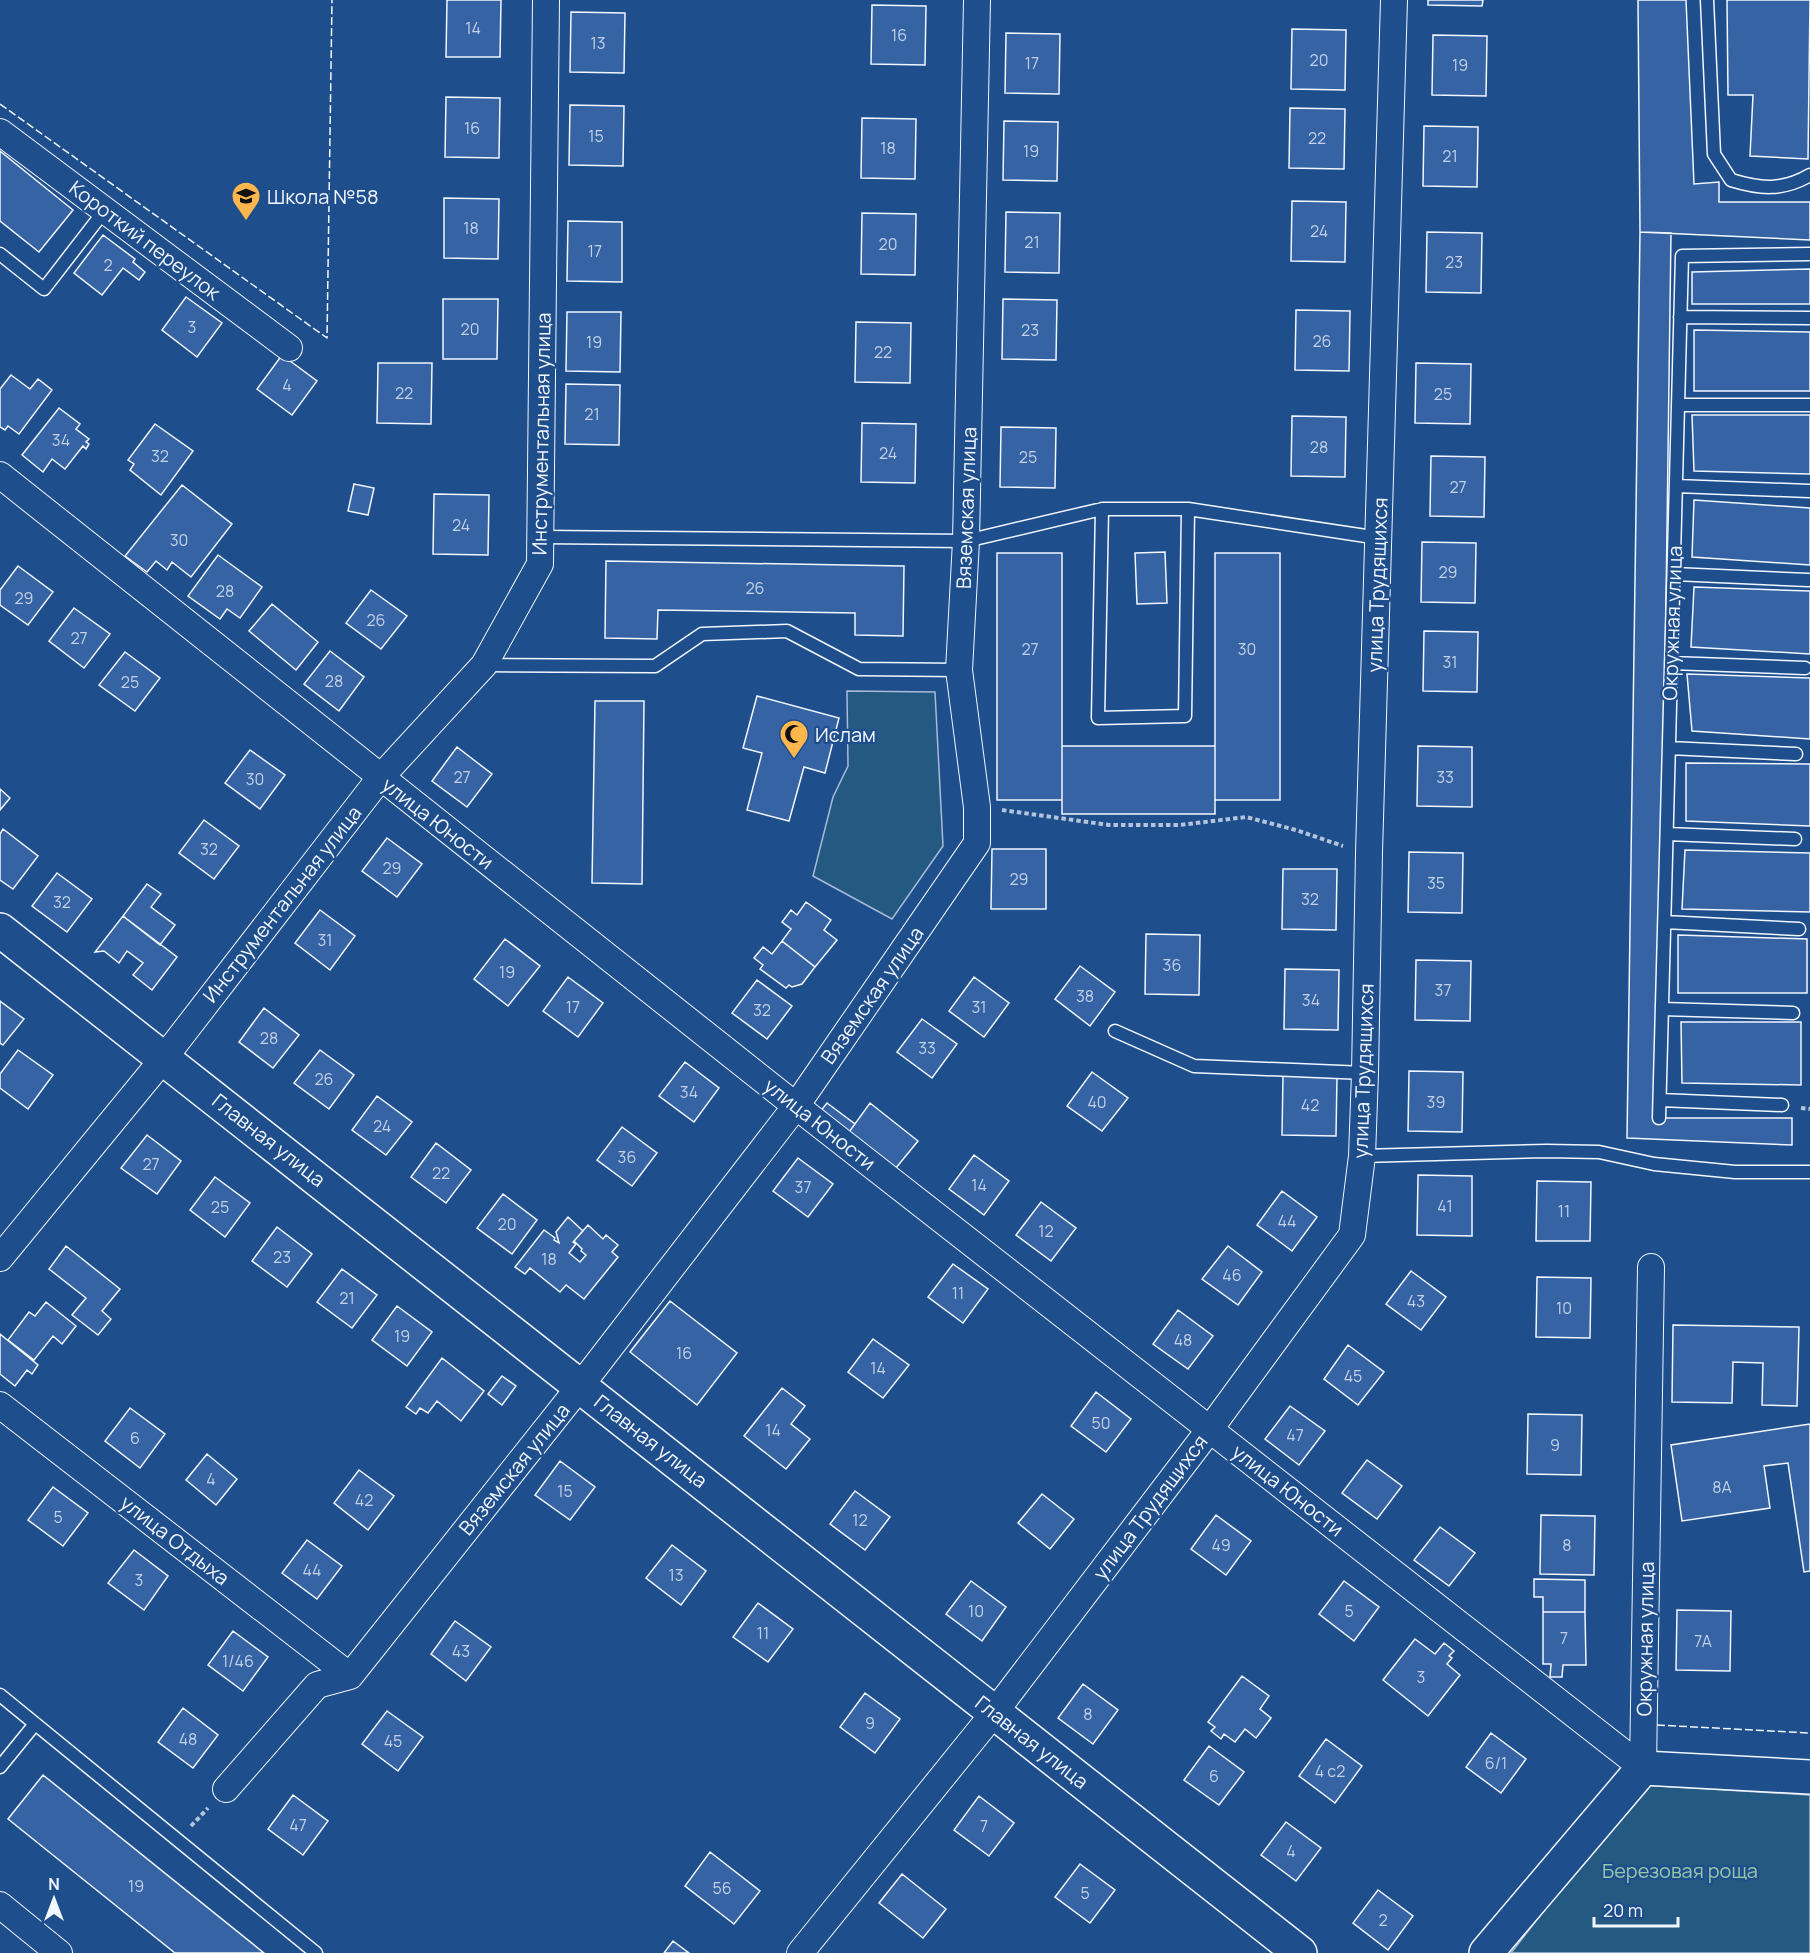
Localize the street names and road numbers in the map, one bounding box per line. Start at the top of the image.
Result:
street label: Короткий переулок [64,174,227,306]
street label: Инструментальная улица [525,312,557,556]
street label: Вяземская улица [950,426,982,590]
street label: улица Трудящихся [1360,497,1394,673]
street label: Окружная улица [1656,545,1688,701]
street label: улица Юности [377,771,499,875]
street label: Инструментальная улица [197,800,367,1008]
street label: Вяземская улица [814,921,930,1069]
street label: улица Трудящихся [1346,983,1380,1159]
street label: улица Юности [759,1072,881,1176]
street label: Главная улица [207,1087,331,1193]
street label: Главная улица [589,1388,713,1494]
street label: Вяземская улица [452,1397,576,1541]
street label: улица Трудящихся [1087,1429,1213,1585]
street label: улица Юности [1227,1438,1349,1542]
street label: улица Отдыха [115,1489,235,1591]
street label: Окружная улица [1630,1561,1660,1717]
street label: Главная улица [970,1689,1094,1795]

